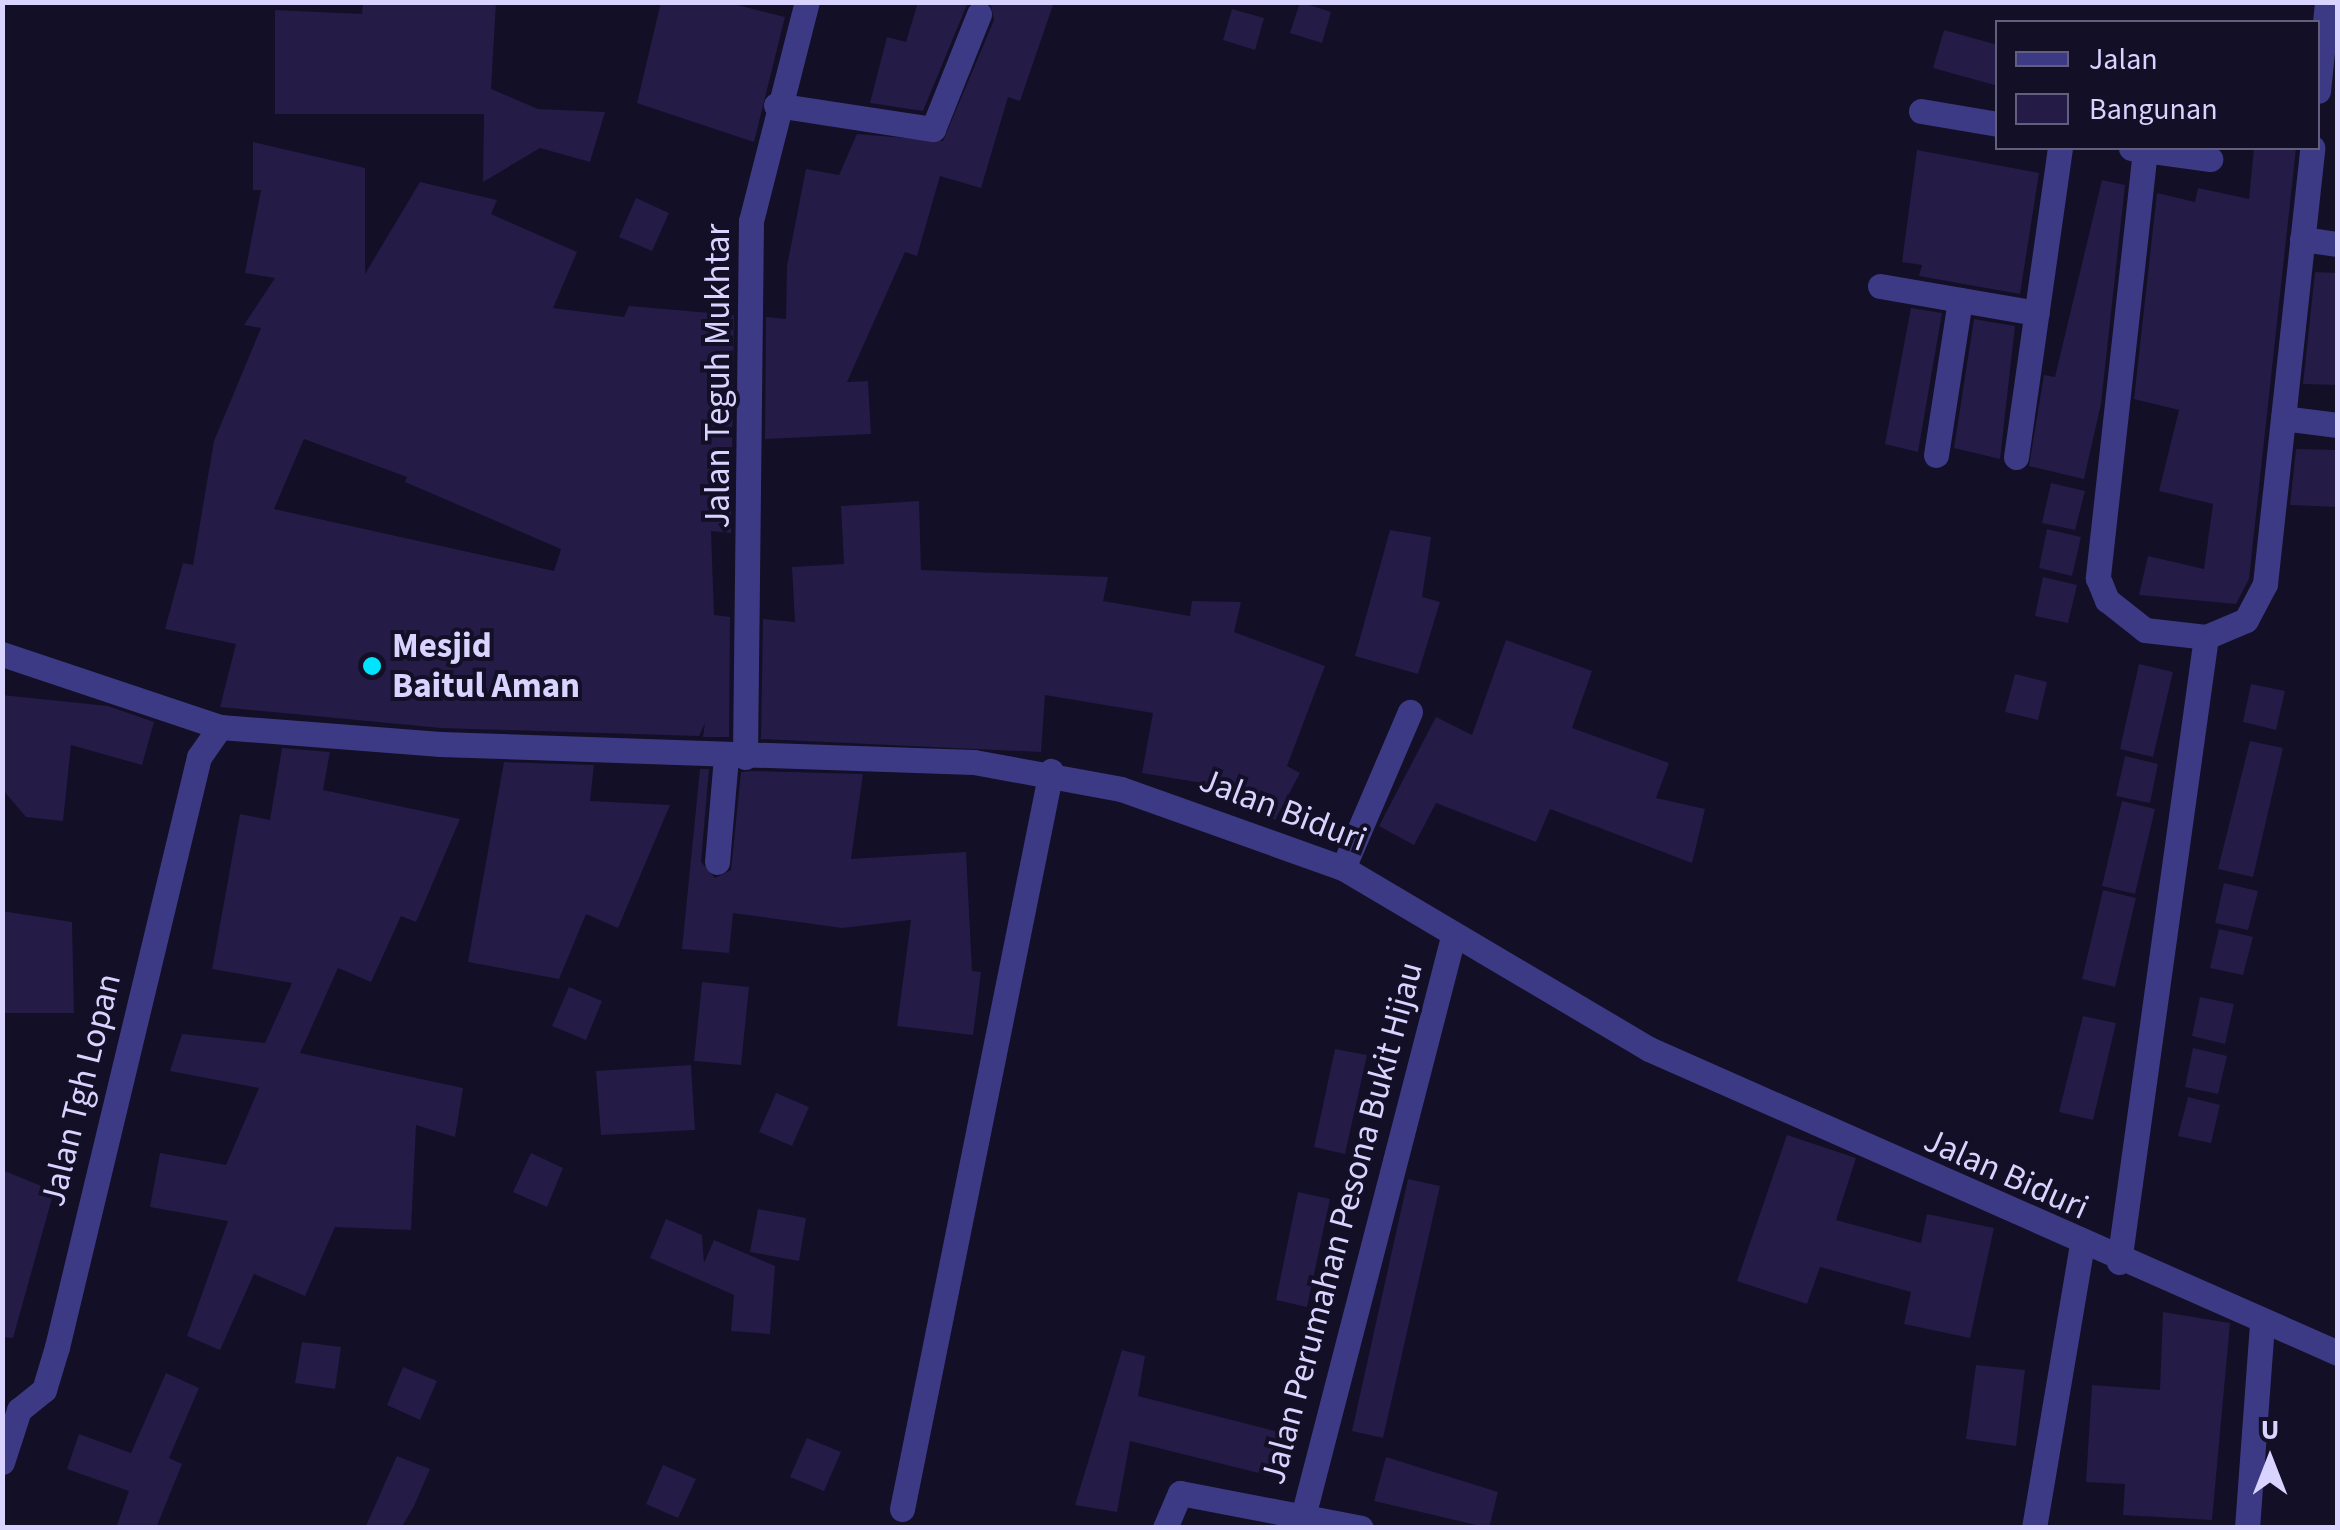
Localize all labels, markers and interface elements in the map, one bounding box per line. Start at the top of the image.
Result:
legend [1995,20,2320,150]
text: Jalan [2089,38,2158,81]
text: Bangunan [2089,88,2218,131]
street label: Jalan Teguh Mukhtar [697,223,739,529]
place label: Mesjid Baitul Aman [392,625,580,707]
marker: Mesjid Baitul Aman [361,655,383,677]
street label: Jalan Biduri [1194,759,1372,861]
street label: Jalan Perumahan Pesona Bukit Hijau [1252,957,1432,1489]
street label: Jalan Tgh Lopan [32,969,130,1211]
street label: Jalan Biduri [1917,1119,2095,1229]
north arrow [2220,1410,2320,1510]
text: U [2261,1410,2279,1450]

